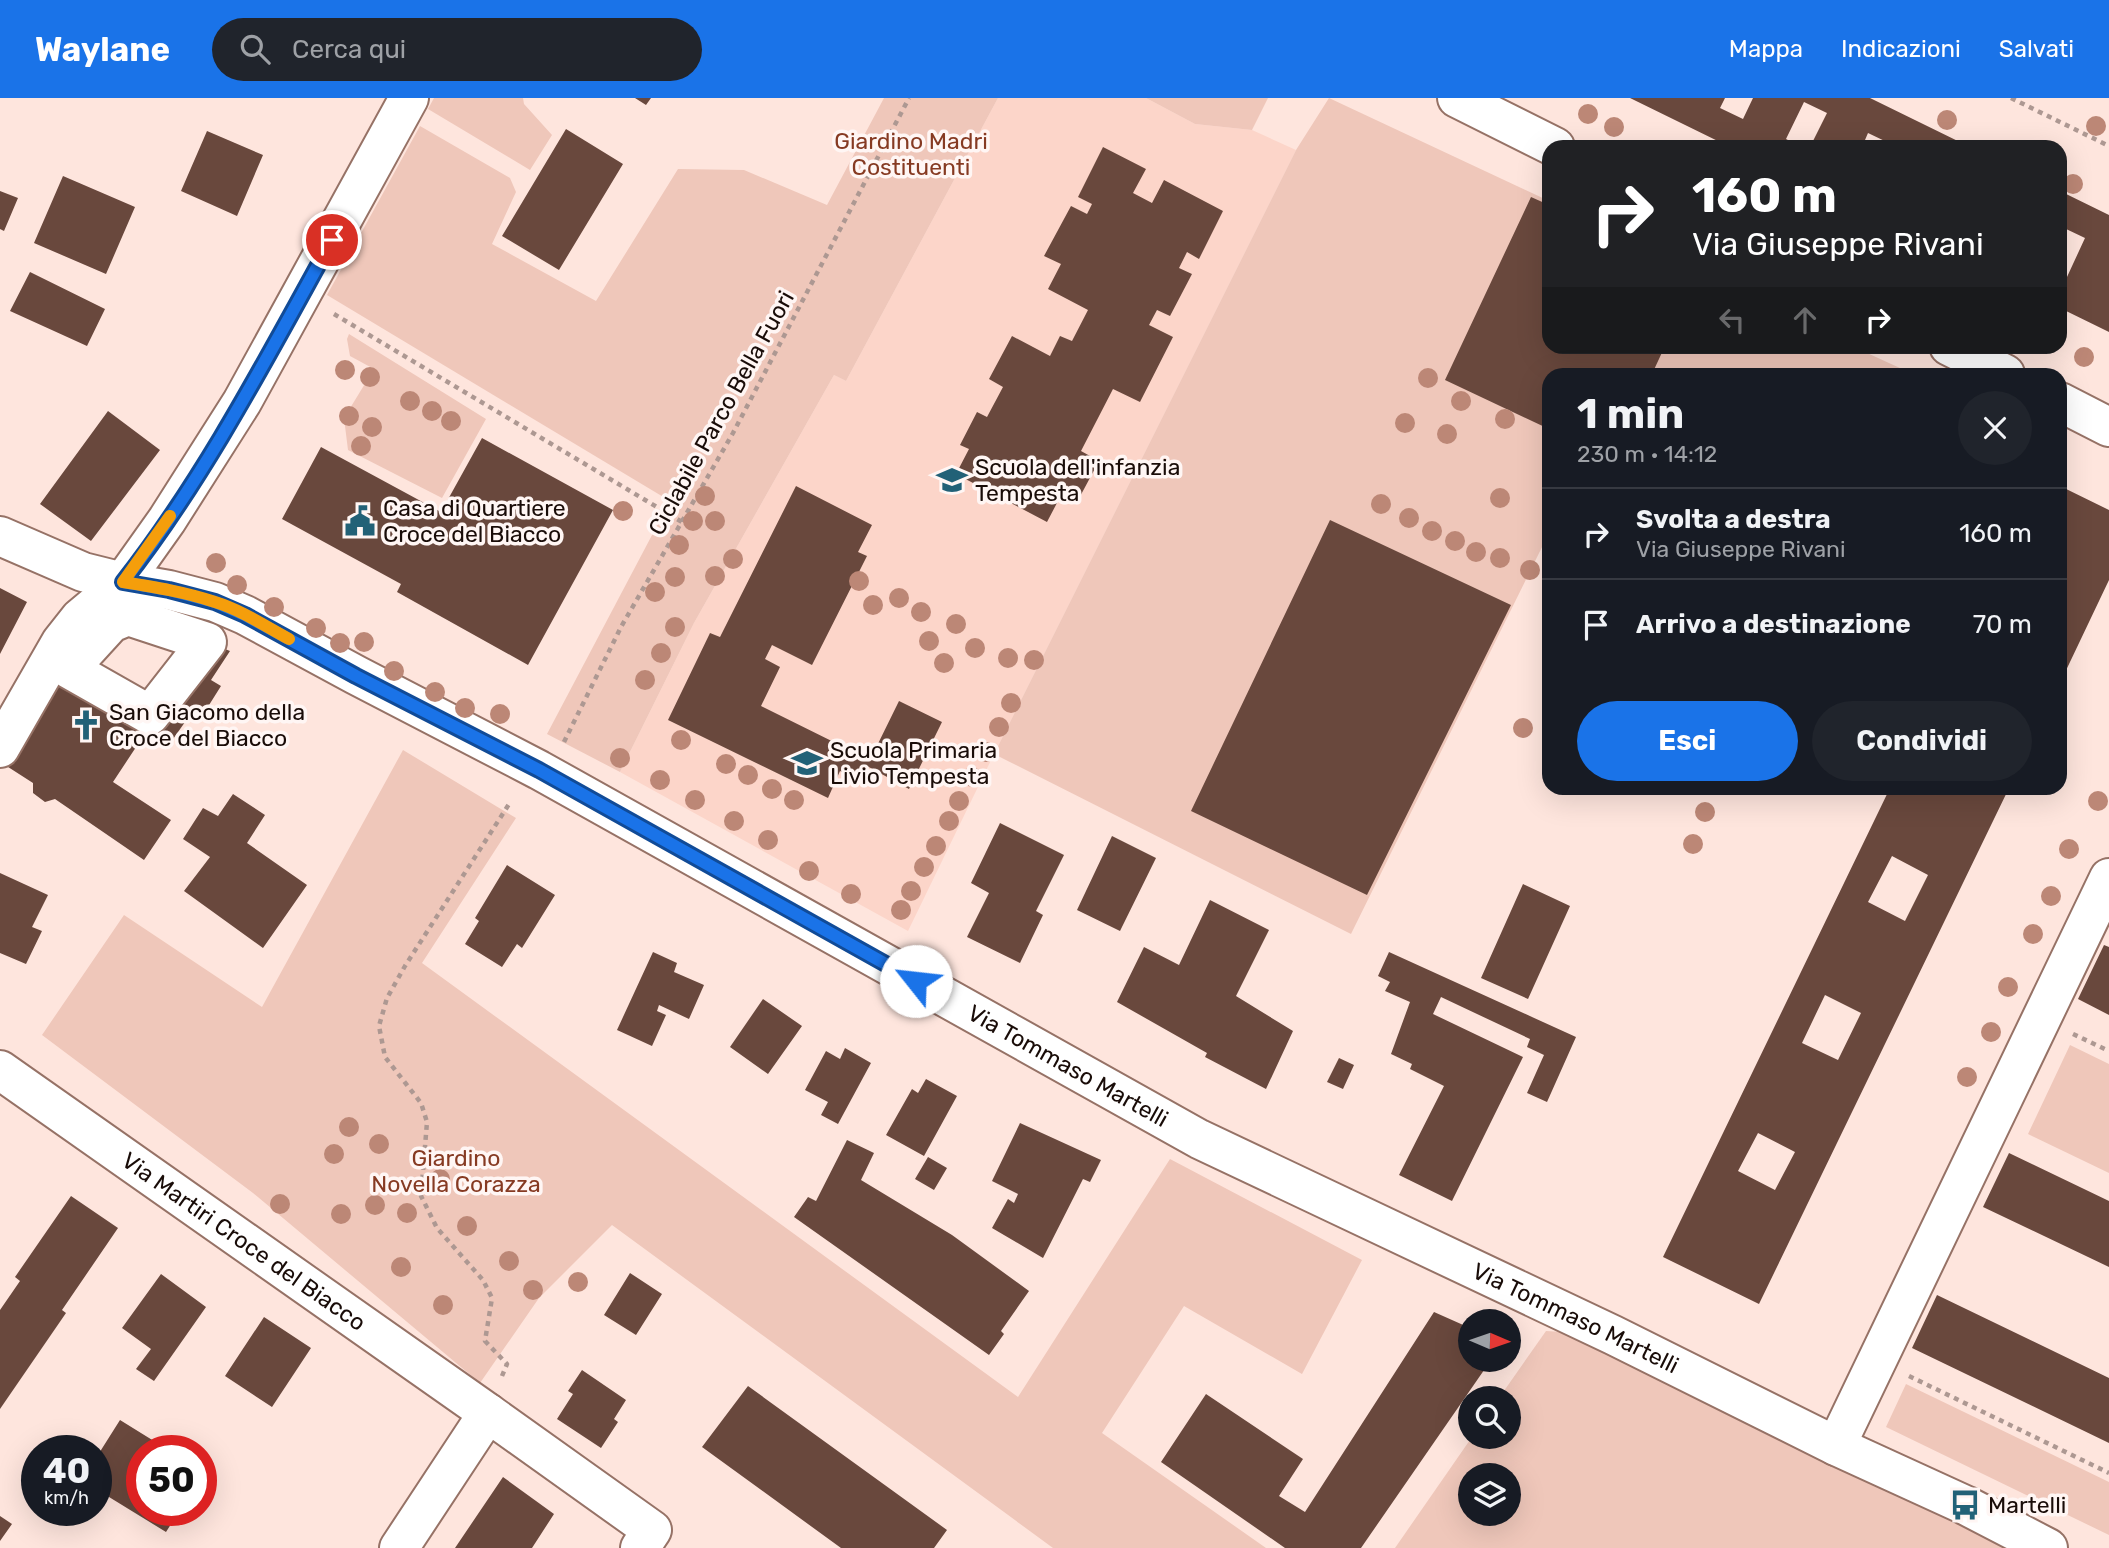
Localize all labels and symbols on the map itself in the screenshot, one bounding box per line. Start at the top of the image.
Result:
park label: Giardino Madri Costituenti [834,127,988,181]
pin [302,210,362,270]
street label: Ciclabile Parco Bella Fuori [642,286,800,540]
place label: Scuola dell'infanzia Tempesta [975,453,1180,507]
school or university icon: Scuola dell'infanzia Tempesta [935,463,969,497]
place label: Casa di Quartiere Croce del Biacco [383,494,566,548]
public building icon: Casa di Quartiere Croce del Biacco [343,504,377,538]
place label: San Giacomo della Croce del Biacco [109,698,305,752]
church icon: San Giacomo della Croce del Biacco [69,708,103,742]
place label: Scuola Primaria Livio Tempesta [830,736,997,790]
school or university icon: Scuola Primaria Livio Tempesta [790,746,824,780]
position arrow [879,944,953,1018]
street label: Via Tommaso Martelli [963,999,1173,1133]
park label: Giardino Novella Corazza [371,1144,541,1198]
street label: Via Martiri Croce del Biacco [116,1146,371,1337]
street label: Via Tommaso Martelli [1468,1257,1683,1379]
north arrow [1458,1309,1521,1372]
speed limit sign: 50 [126,1435,217,1526]
bus stop icon: Martelli [1948,1488,1982,1522]
place label: Martelli [1988,1491,2066,1519]

